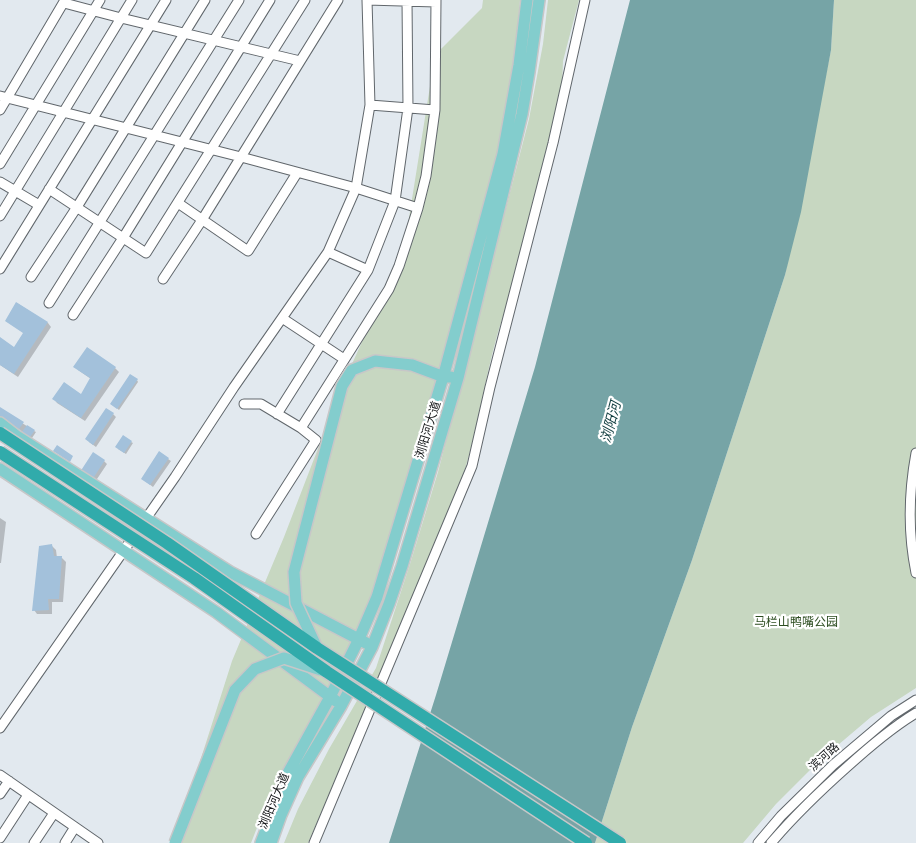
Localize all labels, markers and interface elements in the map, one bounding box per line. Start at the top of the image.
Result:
street label: 浏阳河大道 [412,399,444,461]
water label: 浏阳河 [597,400,625,444]
park label: 马栏山鸭嘴公园 [754,615,838,629]
street label: 滨河路 [806,740,842,774]
street label: 浏阳河大道 [256,771,292,831]

